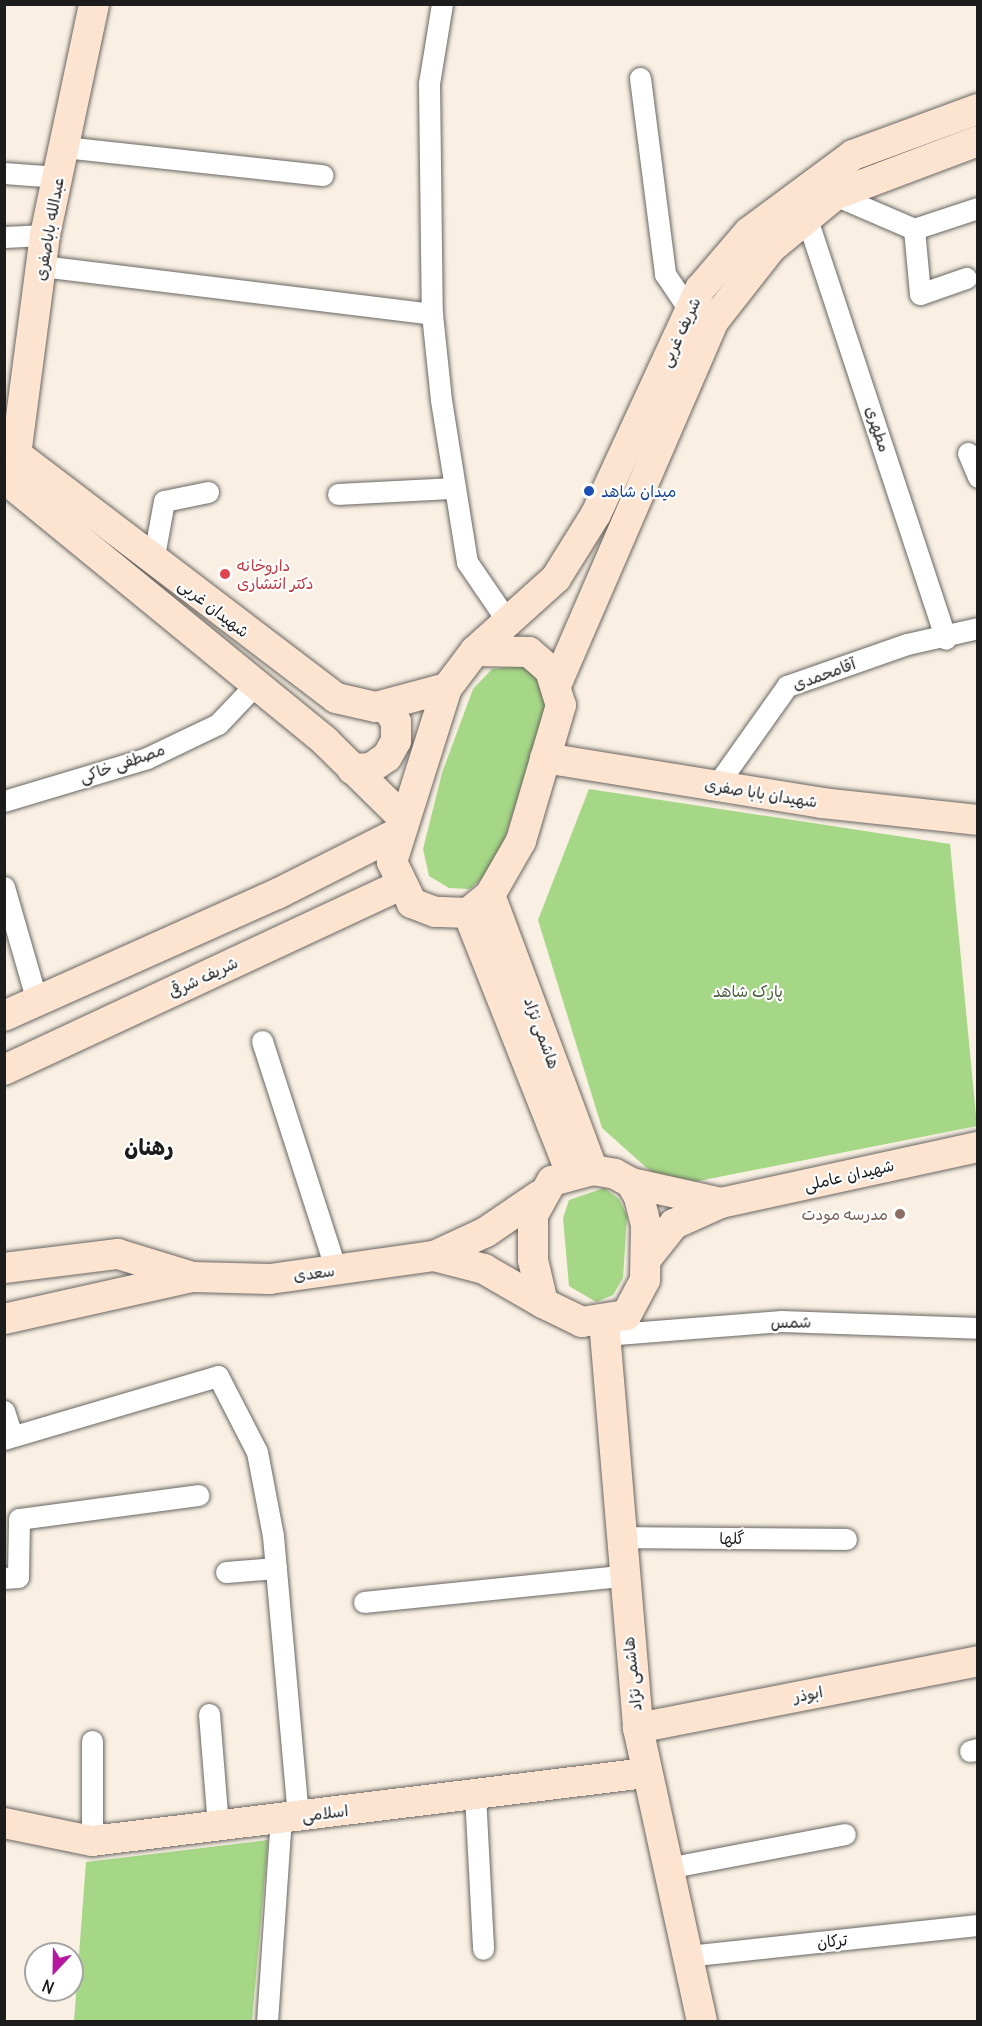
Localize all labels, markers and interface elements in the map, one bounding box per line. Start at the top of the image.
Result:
street label: عبدالله باباصفری [30,176,68,282]
street label: شریف غربی [656,294,704,370]
street label: مطهری [862,404,894,454]
place label: میدان شاهد [601,481,676,501]
marker: میدان شاهد [582,484,596,498]
place label: داروخانه دکتر انتشاری [237,555,313,593]
marker: داروخانه دکتر انتشاری [218,567,232,581]
street label: شهیدان غربی [175,575,253,641]
street label: آقامحمدی [790,654,858,694]
street label: مصطفی خاکی [77,739,167,787]
street label: شهیدان بابا صفری [703,775,819,811]
street label: شریف شرقی [165,953,241,1001]
park label: پارک شاهد [713,981,783,1001]
street label: هاشمی نژاد [520,995,564,1071]
district label: رهنان [124,1135,174,1161]
street label: شهیدان عاملی [802,1155,896,1195]
place label: مدرسه مودت [802,1204,888,1224]
marker: مدرسه مودت [893,1207,907,1221]
street label: سعدی [292,1261,336,1285]
street label: شمس [770,1312,812,1332]
street label: گلها [719,1528,745,1548]
street label: هاشمی نژاد [619,1636,645,1712]
street label: ابوذر [792,1682,824,1706]
street label: اسلامی [301,1801,349,1825]
street label: ترکان [816,1930,848,1952]
north arrow [24,1942,84,2002]
text: N [39,1975,57,1998]

